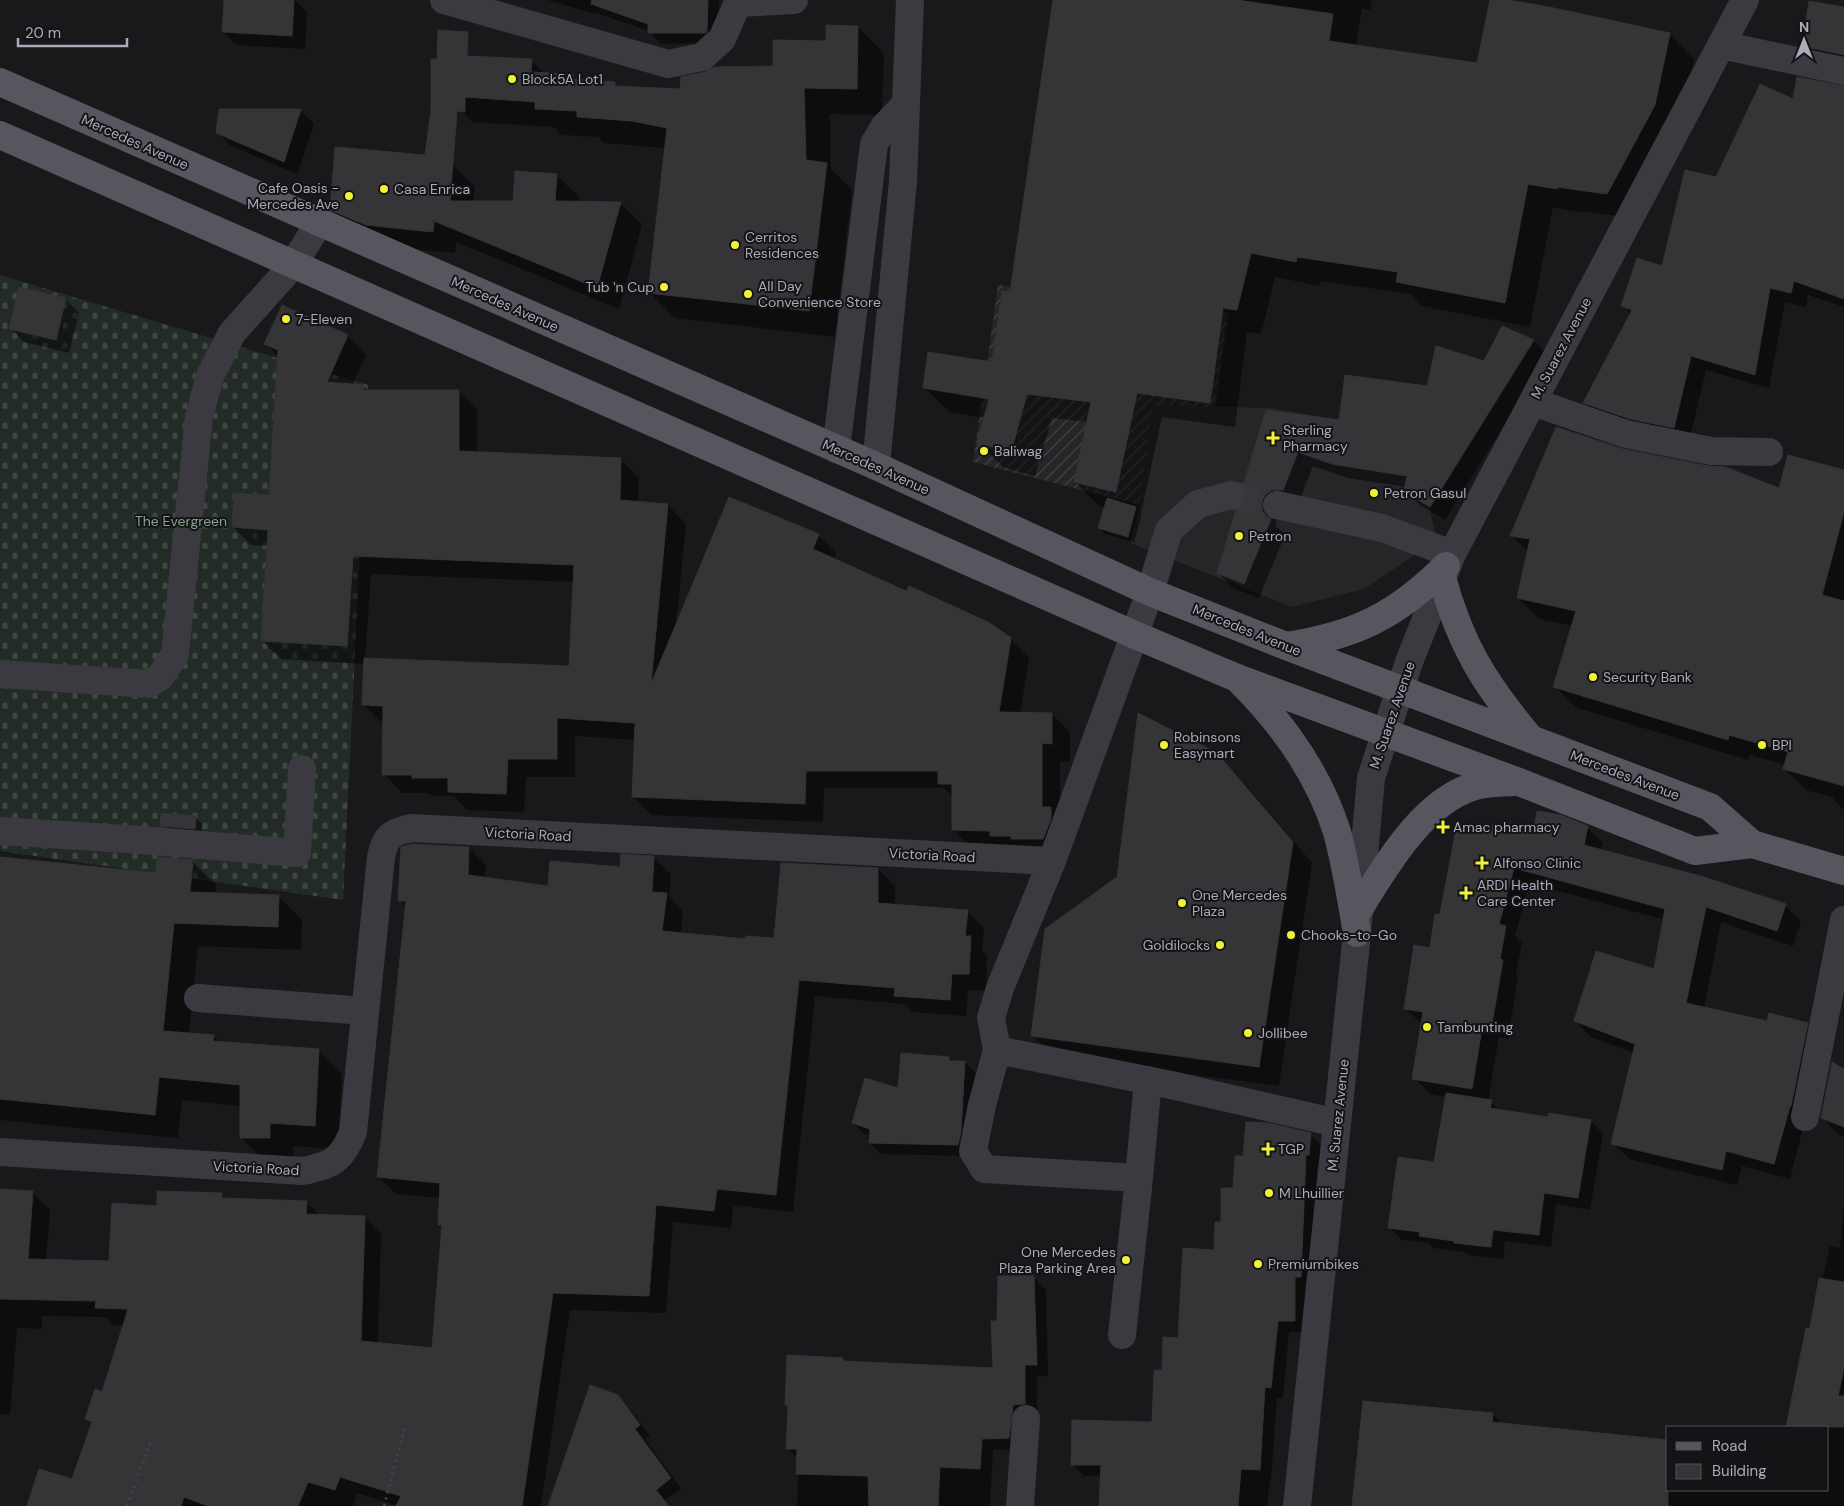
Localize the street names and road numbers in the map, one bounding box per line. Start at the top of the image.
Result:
street label: Mercedes Avenue [79,110,192,174]
street label: Mercedes Avenue [449,272,562,336]
street label: M. Suarez Avenue [1527,294,1595,402]
street label: Mercedes Avenue [820,435,933,499]
street label: Mercedes Avenue [1190,600,1304,660]
street label: M. Suarez Avenue [1365,659,1419,771]
street label: Mercedes Avenue [1568,746,1682,804]
street label: Victoria Road [484,823,572,845]
street label: Victoria Road [888,844,976,866]
street label: M. Suarez Avenue [1323,1058,1353,1172]
street label: Victoria Road [212,1157,300,1179]

